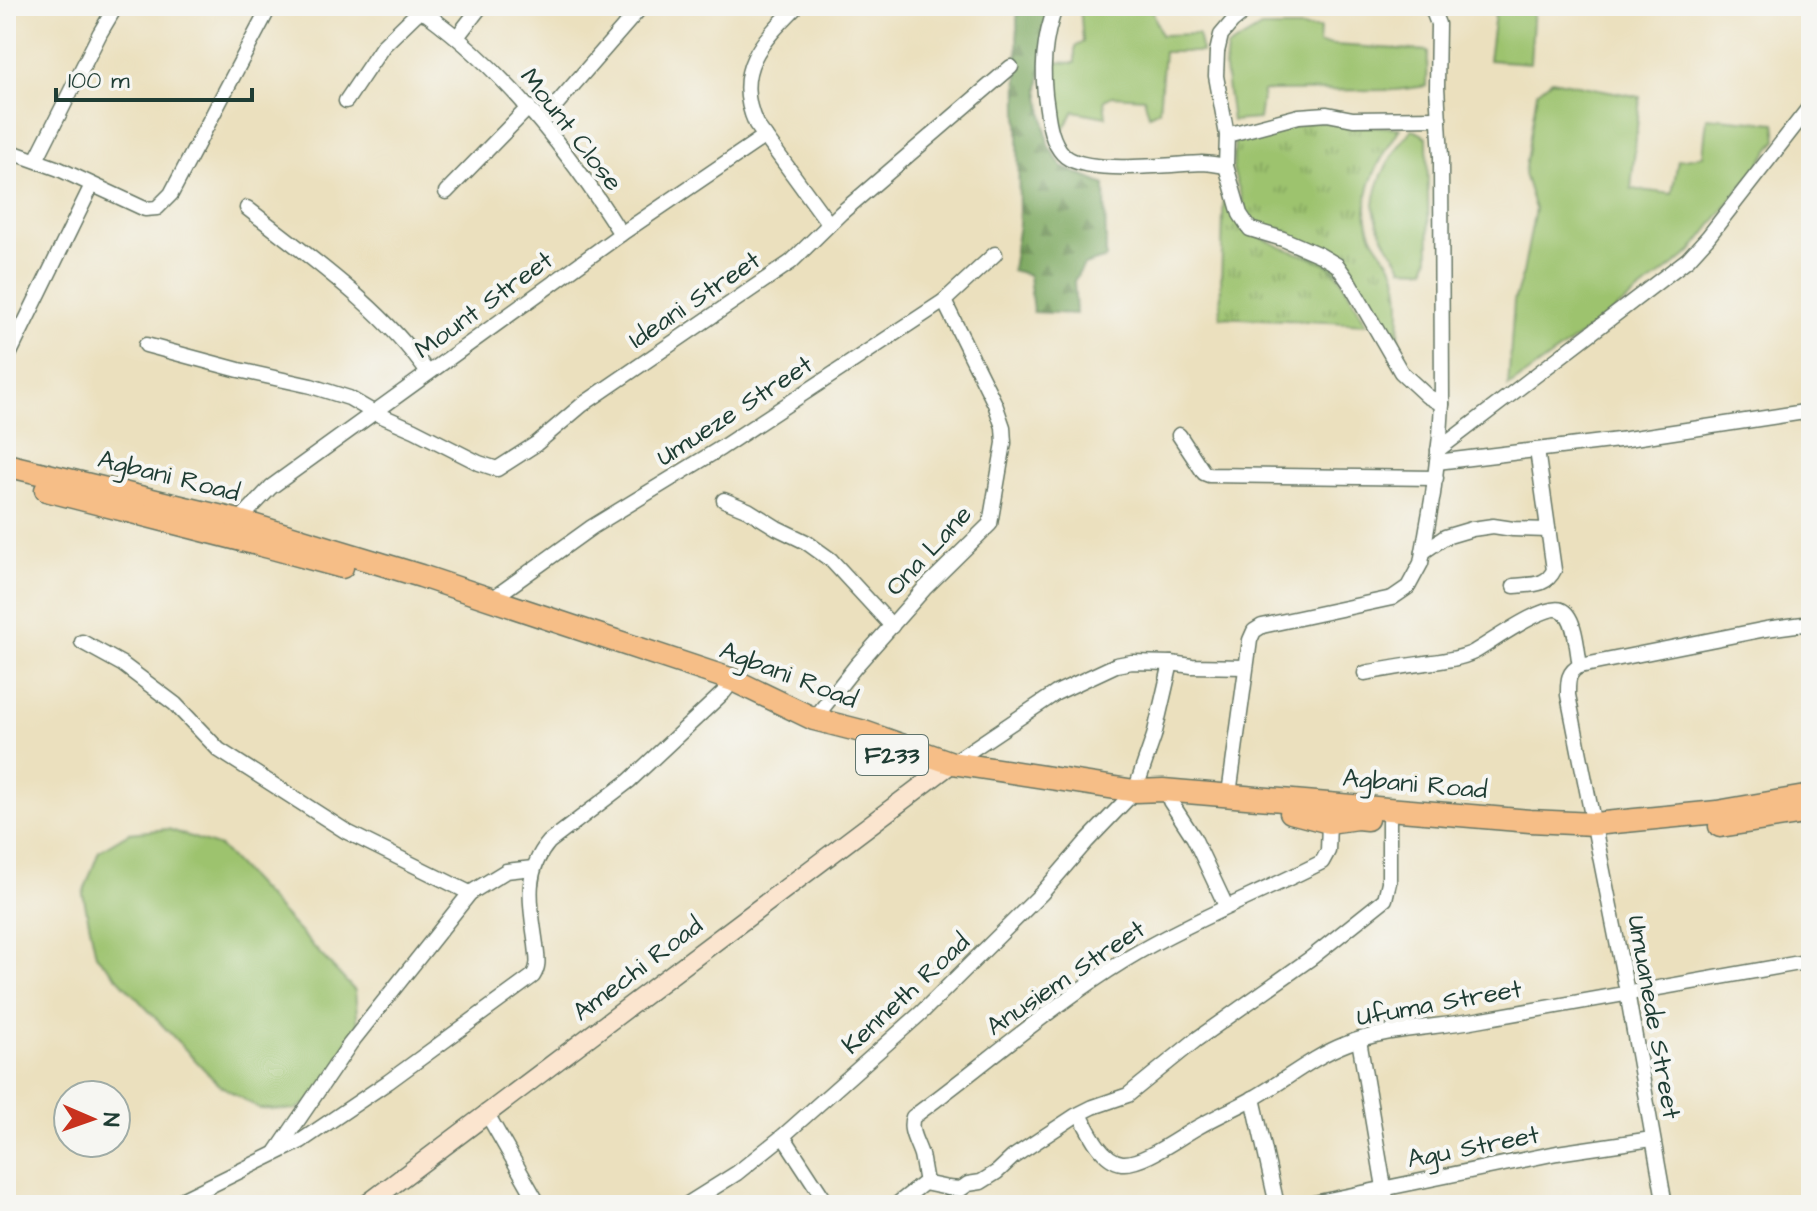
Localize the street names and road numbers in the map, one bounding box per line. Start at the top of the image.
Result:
street label: Mount Close [512,60,631,199]
street label: Mount Street [407,242,561,367]
street label: Ideani Street [621,242,768,357]
street label: Umueze Street [649,347,820,475]
street label: Agbani Road [94,441,243,513]
street label: Ona Lane [877,497,980,604]
street label: Agbani Road [714,632,863,720]
road number: F233 [856,735,928,775]
street label: Agbani Road [1341,760,1489,810]
street label: Amechi Road [565,908,710,1030]
street label: Anusiem Street [979,911,1153,1044]
street label: Umuanede Street [1618,912,1690,1122]
street label: Kenneth Road [834,925,978,1063]
street label: Ufuma Street [1354,971,1525,1035]
street label: Agu Street [1404,1116,1543,1179]

